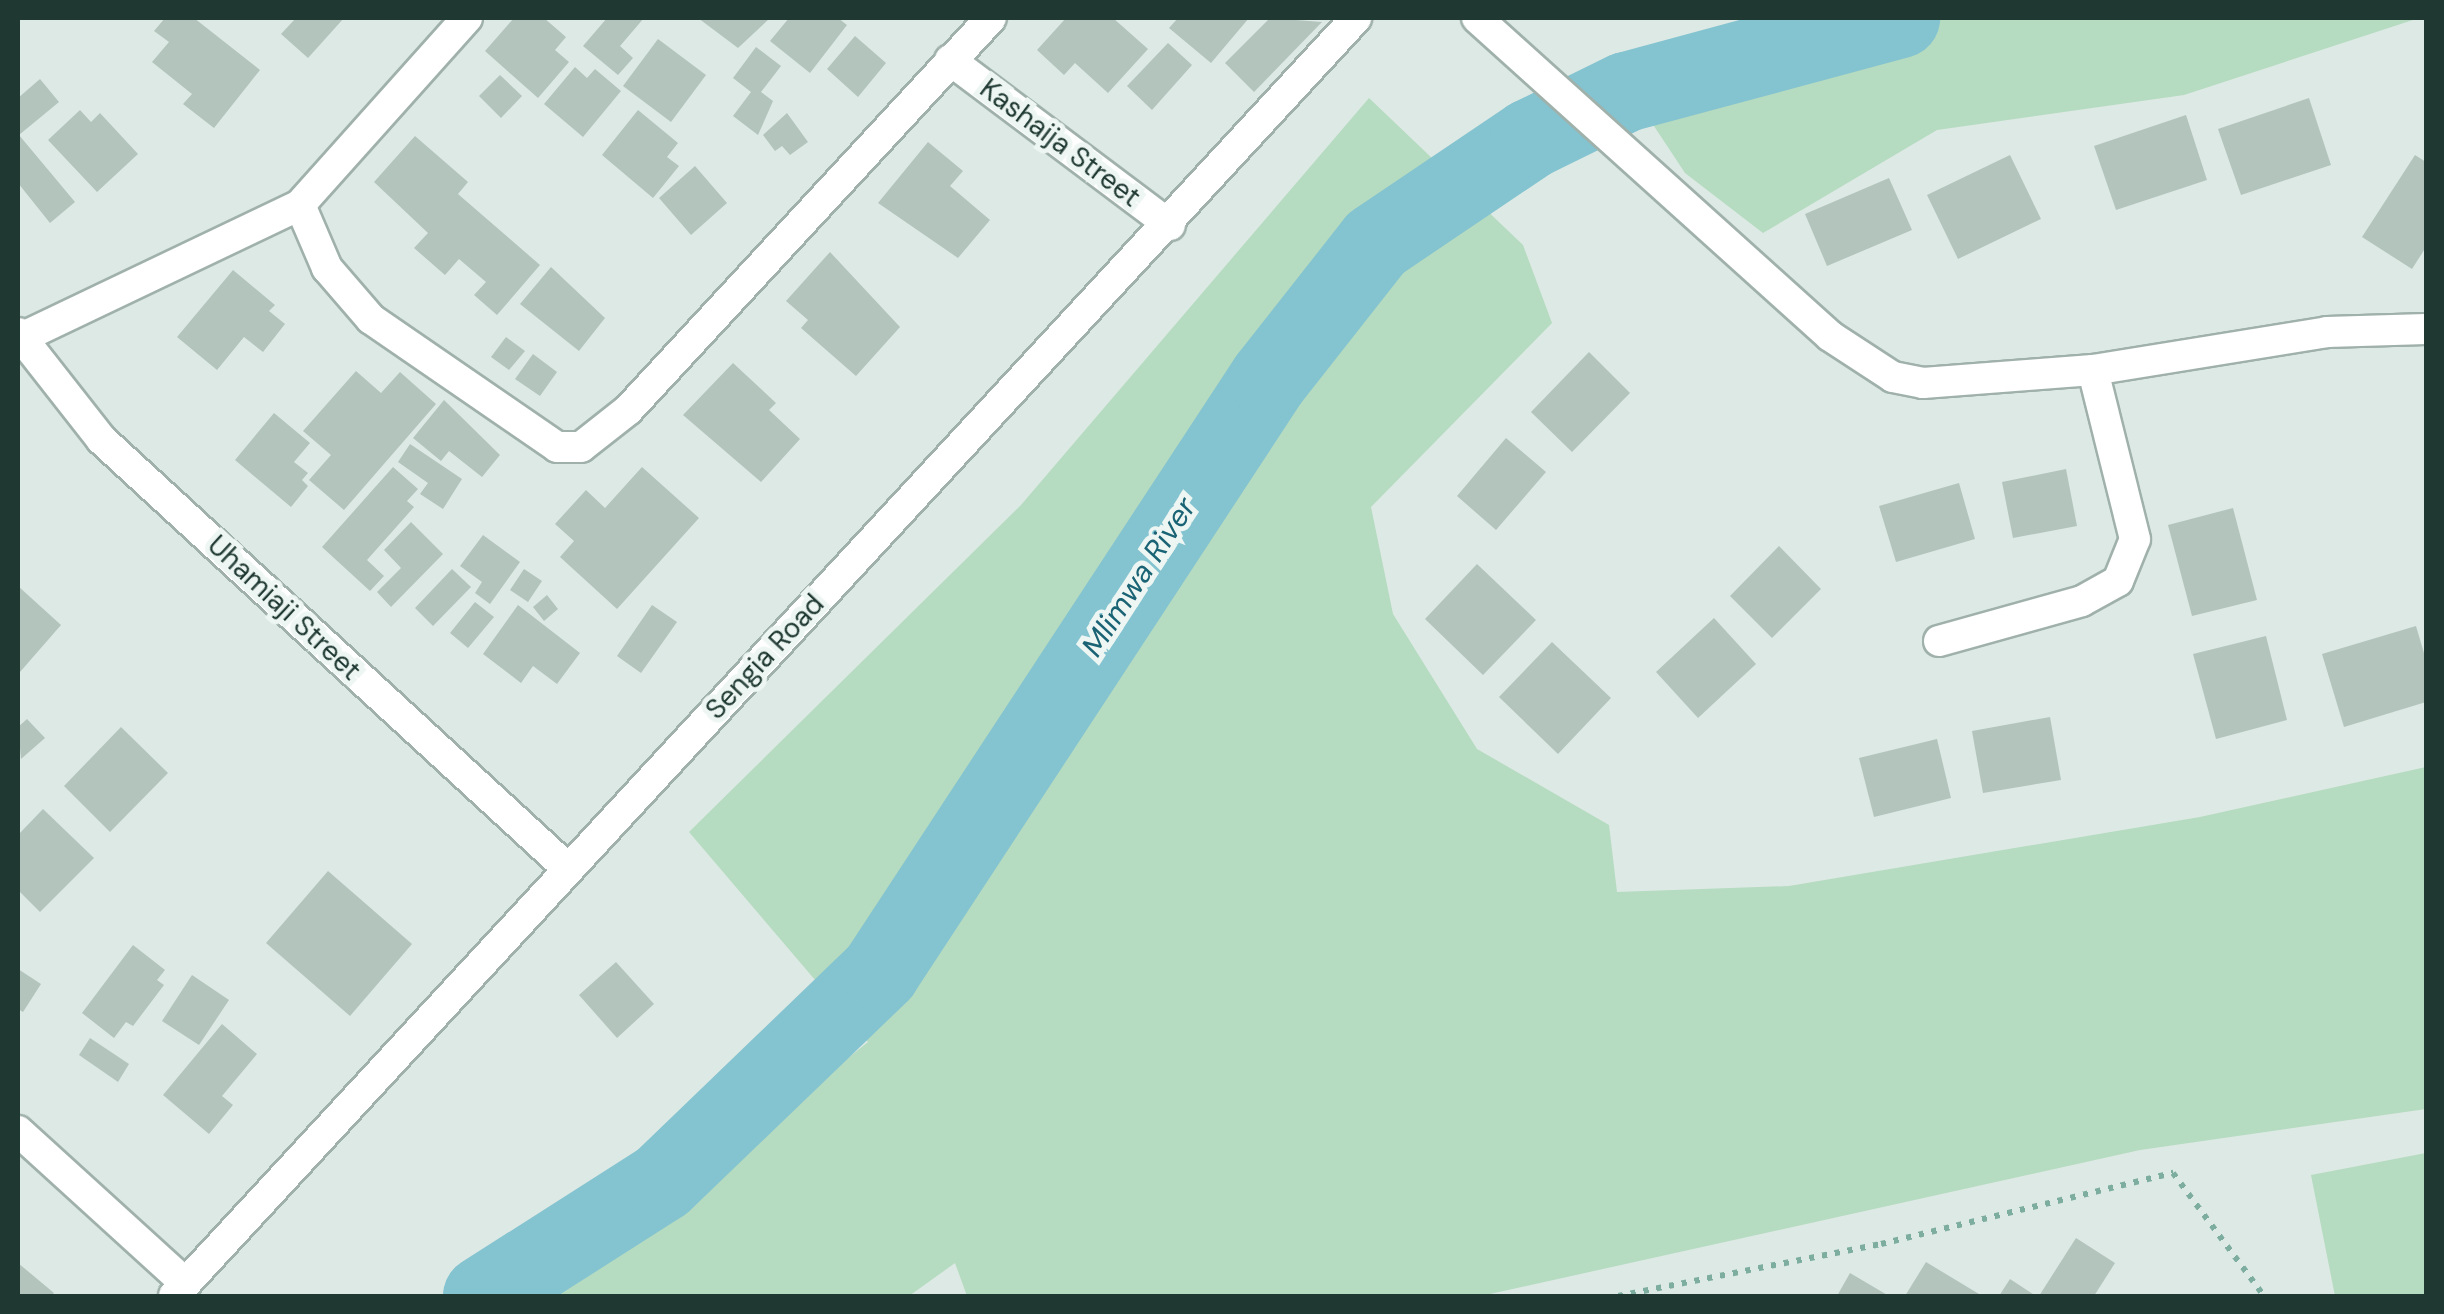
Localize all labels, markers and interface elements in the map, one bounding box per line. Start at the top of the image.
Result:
street label: Kashaija Street [973,72,1147,214]
water label: Mlimwa River [1074,491,1204,663]
street label: Uhamiaji Street [201,529,367,687]
street label: Sengia Road [699,588,831,726]

